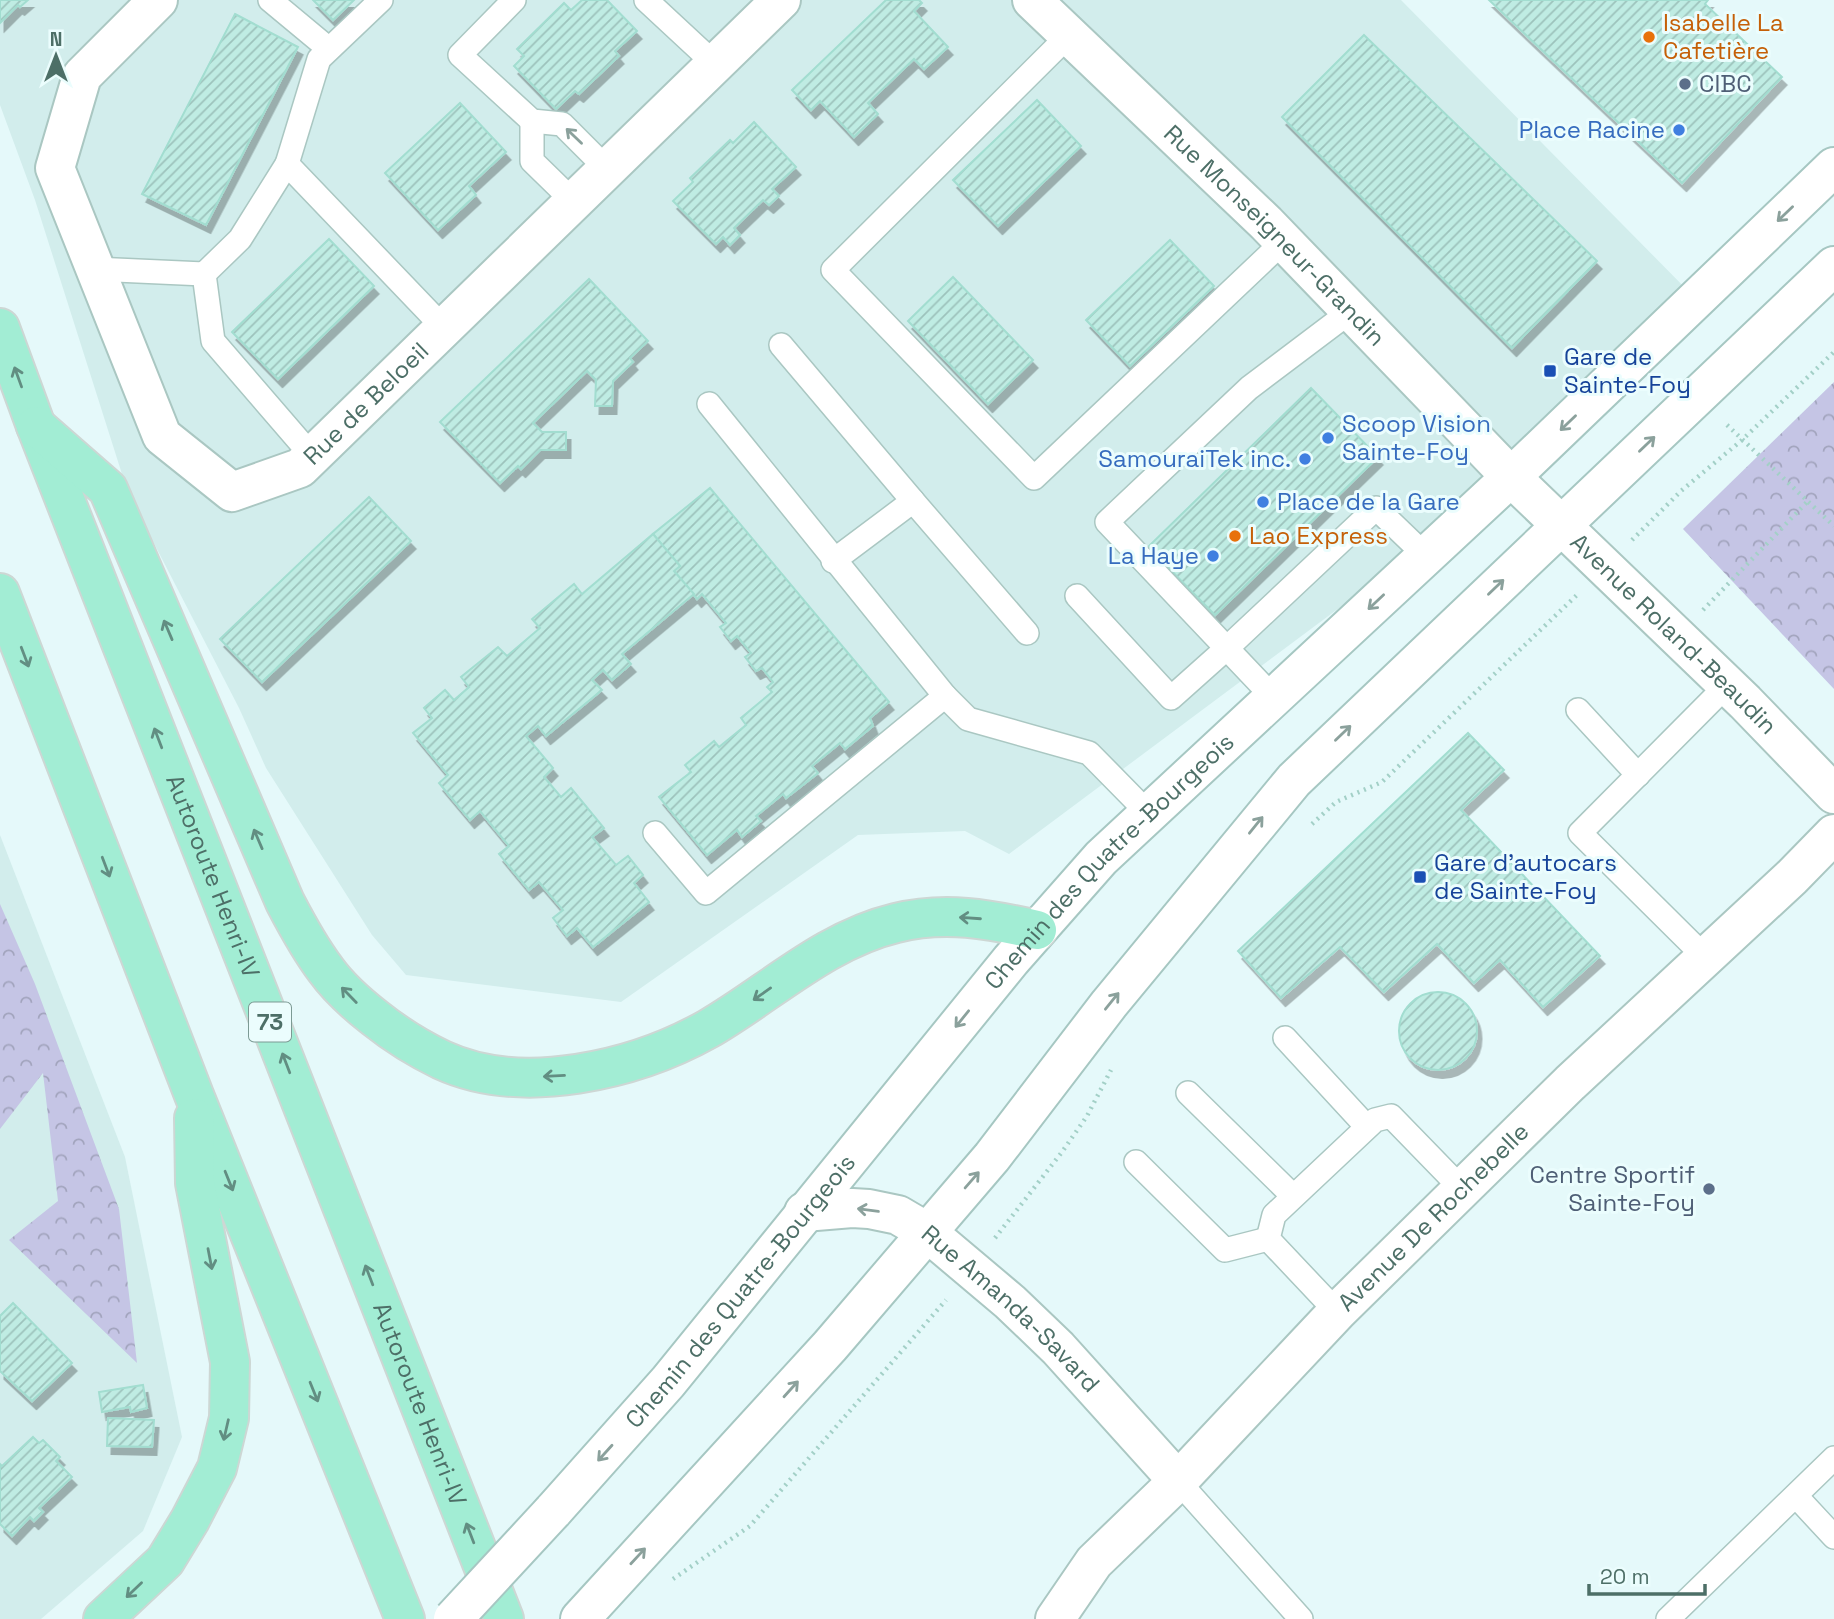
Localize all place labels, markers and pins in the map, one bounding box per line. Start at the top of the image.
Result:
place label: Isabelle La Cafetière [1663,7,1784,66]
marker: Isabelle La Cafetière [1641,29,1657,45]
place label: CIBC [1699,68,1752,99]
marker: CIBC [1677,76,1693,92]
place label: Place Racine [1519,114,1665,145]
marker: Place Racine [1671,122,1687,138]
place label: Gare de Sainte-Foy [1564,341,1691,400]
marker: Gare de Sainte-Foy [1542,363,1558,379]
place label: Scoop Vision Sainte-Foy [1342,408,1491,467]
marker: Scoop Vision Sainte-Foy [1320,430,1336,446]
place label: SamouraiTek inc. [1098,443,1291,474]
marker: SamouraiTek inc. [1297,451,1313,467]
place label: Place de la Gare [1277,486,1460,517]
marker: Place de la Gare [1255,494,1271,510]
place label: Lao Express [1249,520,1388,551]
marker: Lao Express [1227,528,1243,544]
place label: La Haye [1108,540,1199,571]
marker: La Haye [1205,548,1221,564]
place label: Gare d'autocars de Sainte-Foy [1434,847,1617,906]
marker: Gare d'autocars de Sainte-Foy [1412,869,1428,885]
place label: Centre Sportif Sainte-Foy [1529,1159,1695,1218]
marker: Centre Sportif Sainte-Foy [1701,1181,1717,1197]

